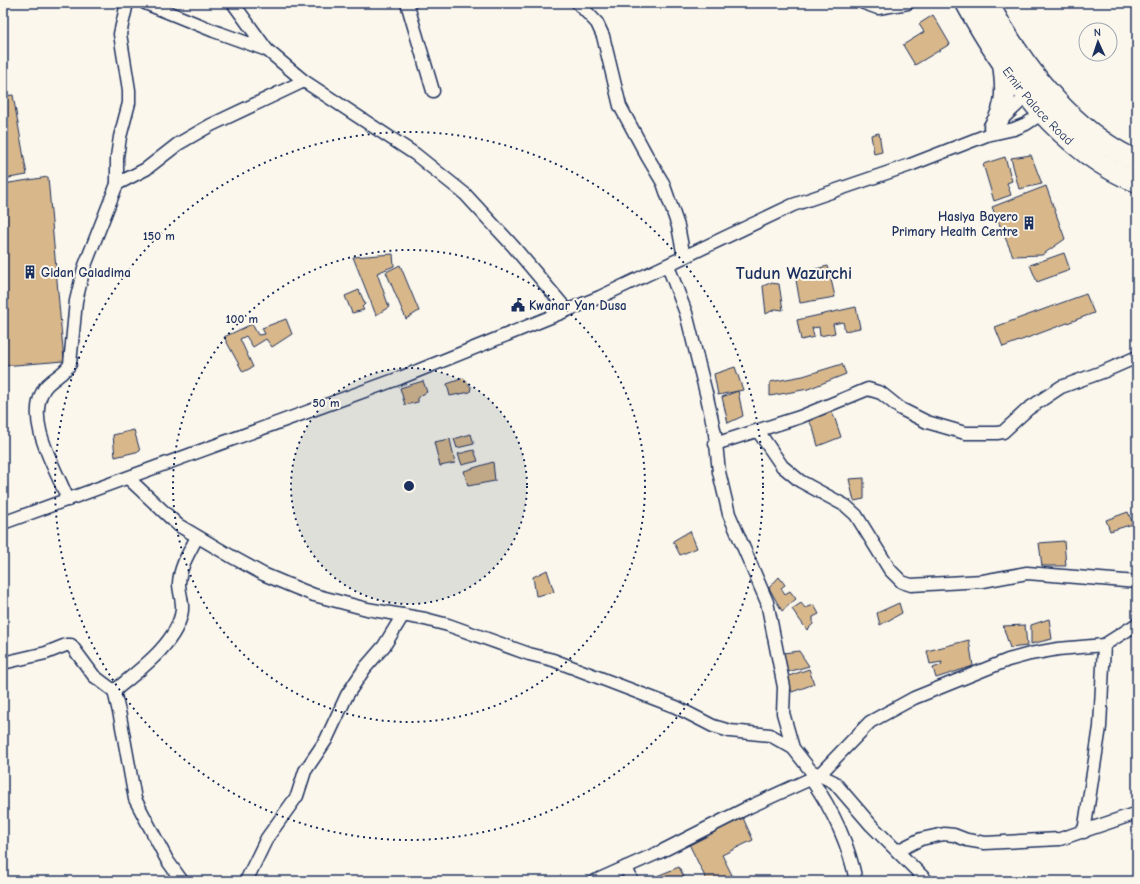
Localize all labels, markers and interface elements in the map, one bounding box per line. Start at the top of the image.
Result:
north arrow [1078,22,1118,62]
text: N [1094,26,1101,39]
street label: Emir Palace Road [1000,64,1077,148]
place label: Hasiya Bayero Primary Health Centre [892,209,1019,239]
building icon: Hasiya Bayero Primary Health Centre [1021,215,1037,231]
text: 150 m [143,229,175,243]
building icon: Gidan Galadima [22,264,38,280]
district label: Tudun Wazurchi [736,264,852,283]
place label: Gidan Galadima [41,265,131,280]
public building icon: Kwanar Yan Dusa [510,297,526,313]
place label: Kwanar Yan Dusa [529,298,627,313]
text: 100 m [226,312,258,326]
text: 50 m [312,396,340,410]
centre of rings [402,479,416,493]

